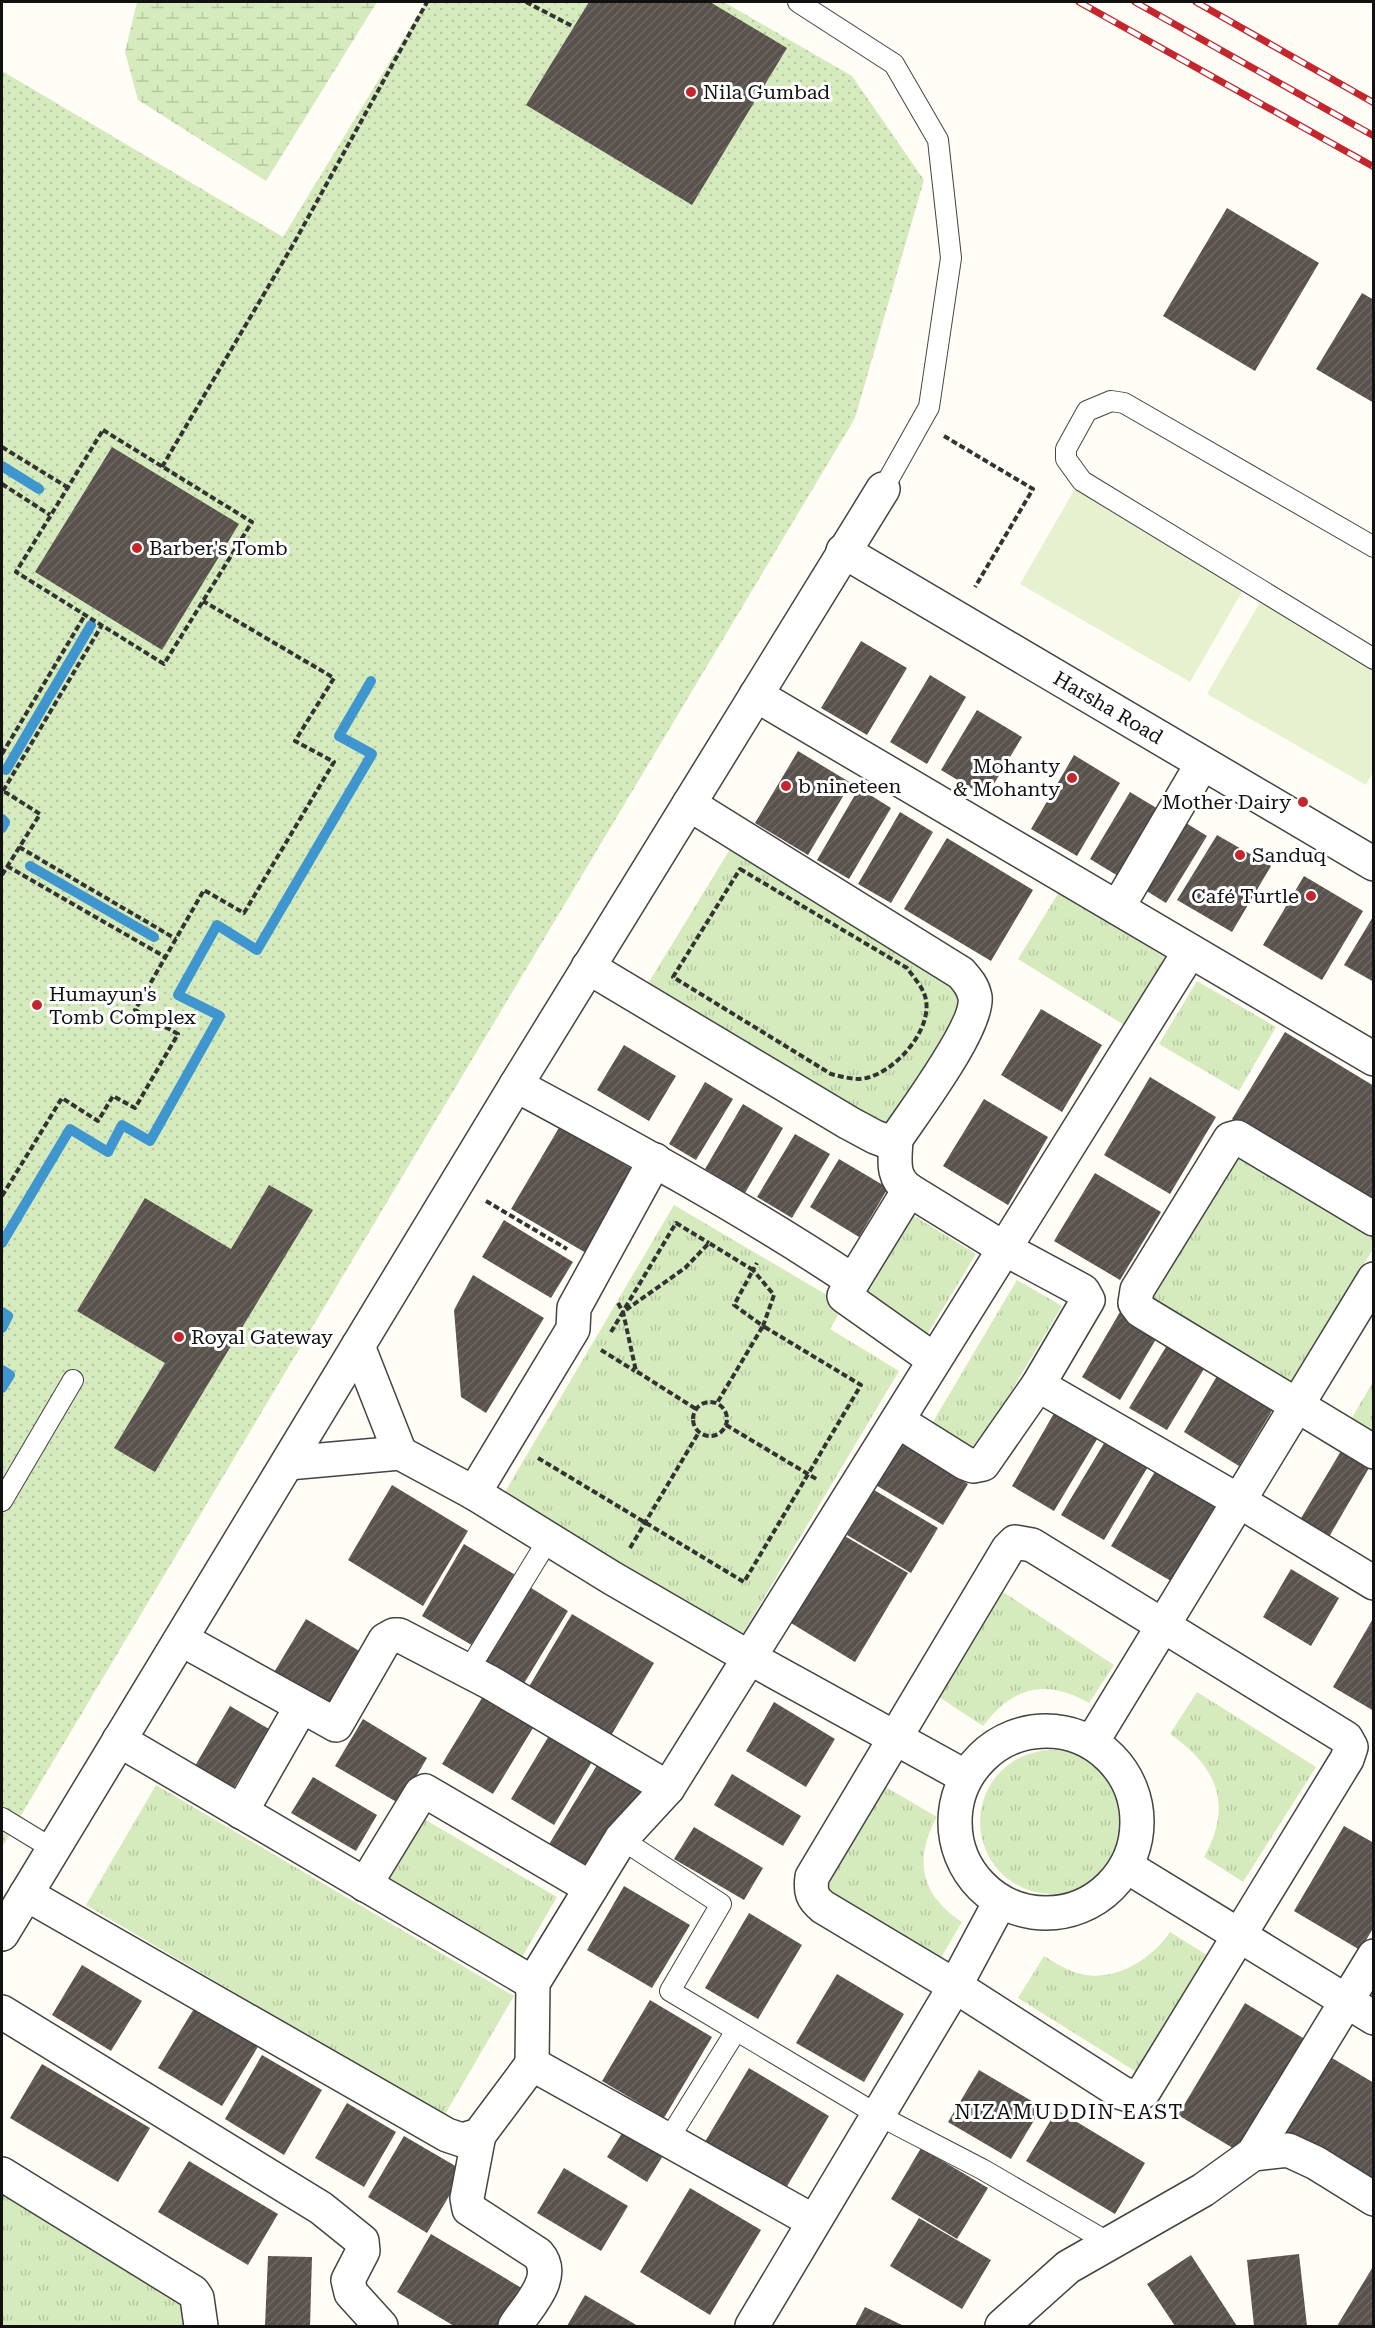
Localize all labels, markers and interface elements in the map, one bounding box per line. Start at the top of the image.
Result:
place label: Nila Gumbad [703,80,830,104]
marker: Nila Gumbad [684,85,698,99]
place label: Barber's Tomb [149,536,288,560]
marker: Barber's Tomb [130,541,144,555]
street label: Harsha Road [1049,666,1168,749]
place label: Mohanty & Mohanty [953,754,1060,801]
marker: Mohanty & Mohanty [1065,771,1079,785]
place label: b nineteen [798,774,901,798]
marker: b nineteen [779,779,793,793]
place label: Mother Dairy [1162,790,1291,814]
marker: Mother Dairy [1296,795,1310,809]
place label: Sanduq [1252,843,1327,867]
marker: Sanduq [1233,848,1247,862]
place label: Café Turtle [1191,884,1299,908]
marker: Café Turtle [1304,889,1318,903]
place label: Humayun's Tomb Complex [49,982,196,1029]
marker: Humayun's Tomb Complex [30,998,44,1012]
place label: Royal Gateway [191,1325,333,1349]
marker: Royal Gateway [172,1330,186,1344]
district label: NIZAMUDDIN EAST [954,2100,1184,2124]

